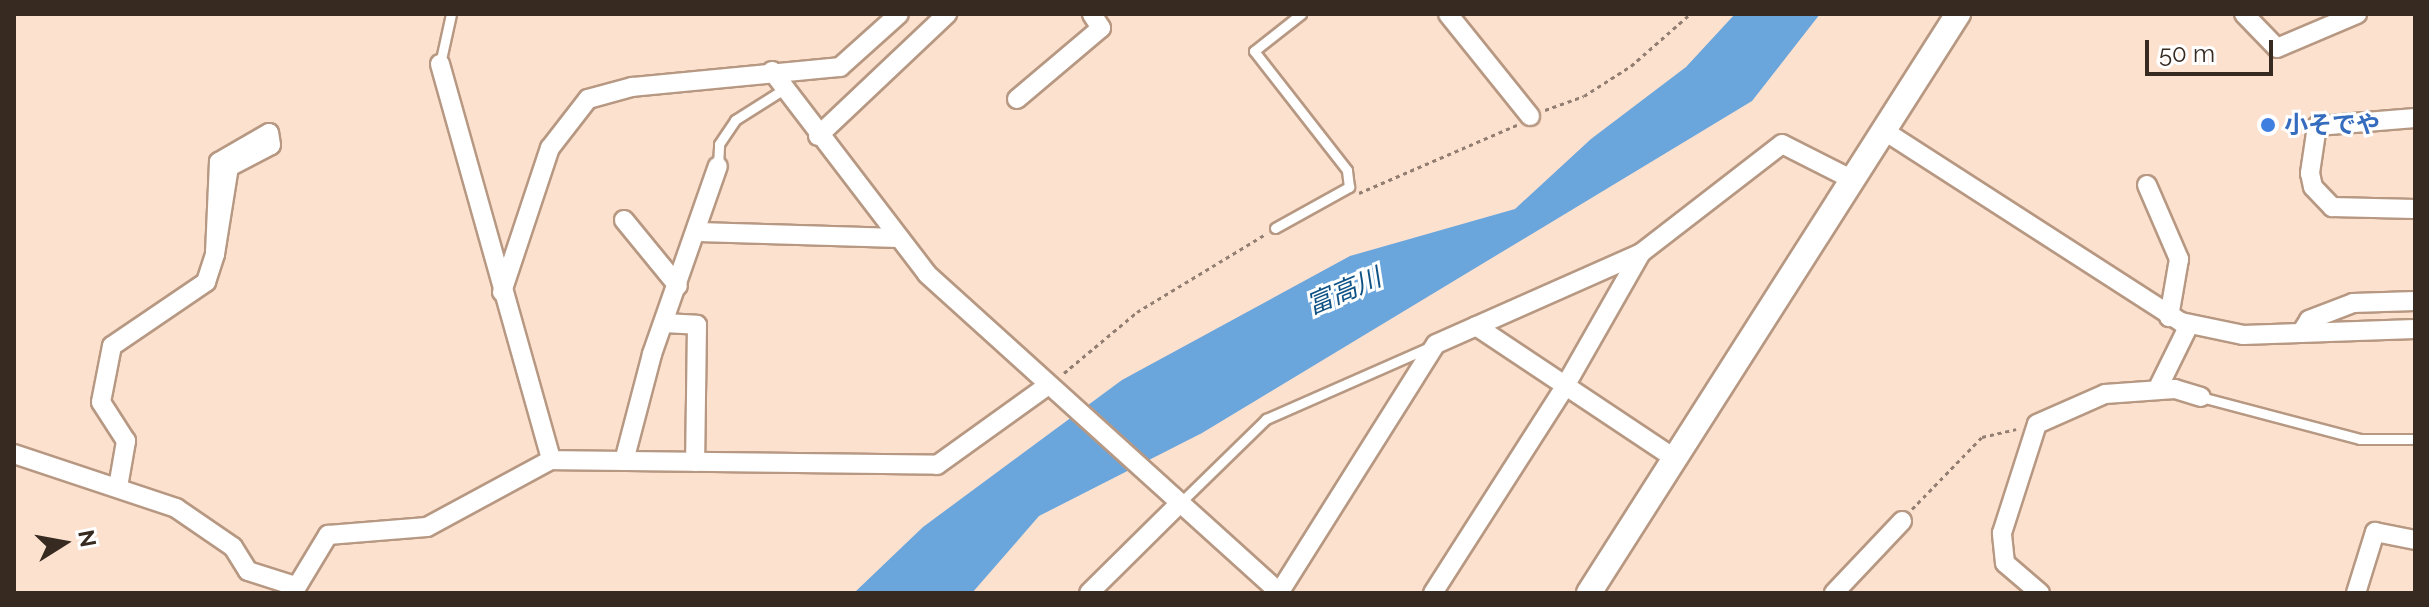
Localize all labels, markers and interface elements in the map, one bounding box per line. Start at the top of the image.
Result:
scale bar [2149,24,2277,74]
text: 50 m [2159,39,2215,68]
place label: 小そでや [2284,111,2380,139]
marker: 小そでや [2259,116,2277,134]
water label: 富高川 [1302,262,1386,322]
north arrow [24,503,104,583]
text: N [73,528,102,549]

